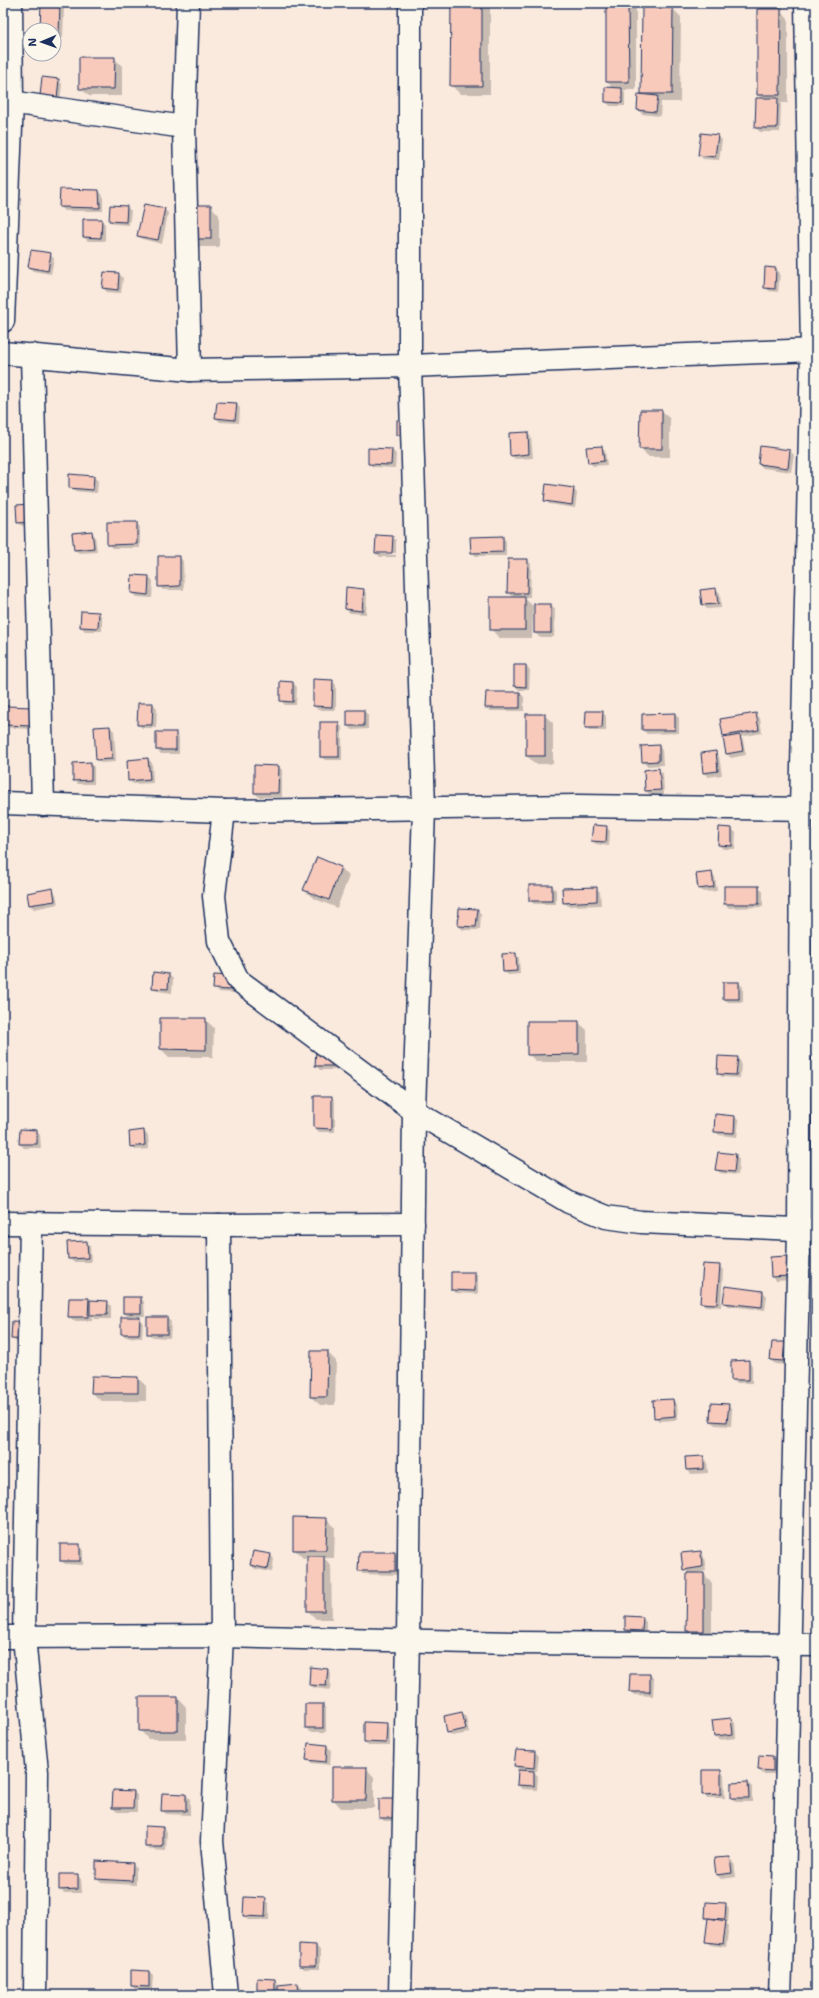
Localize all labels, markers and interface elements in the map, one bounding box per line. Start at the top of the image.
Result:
north arrow [22,22,62,62]
text: N [25,37,40,47]

